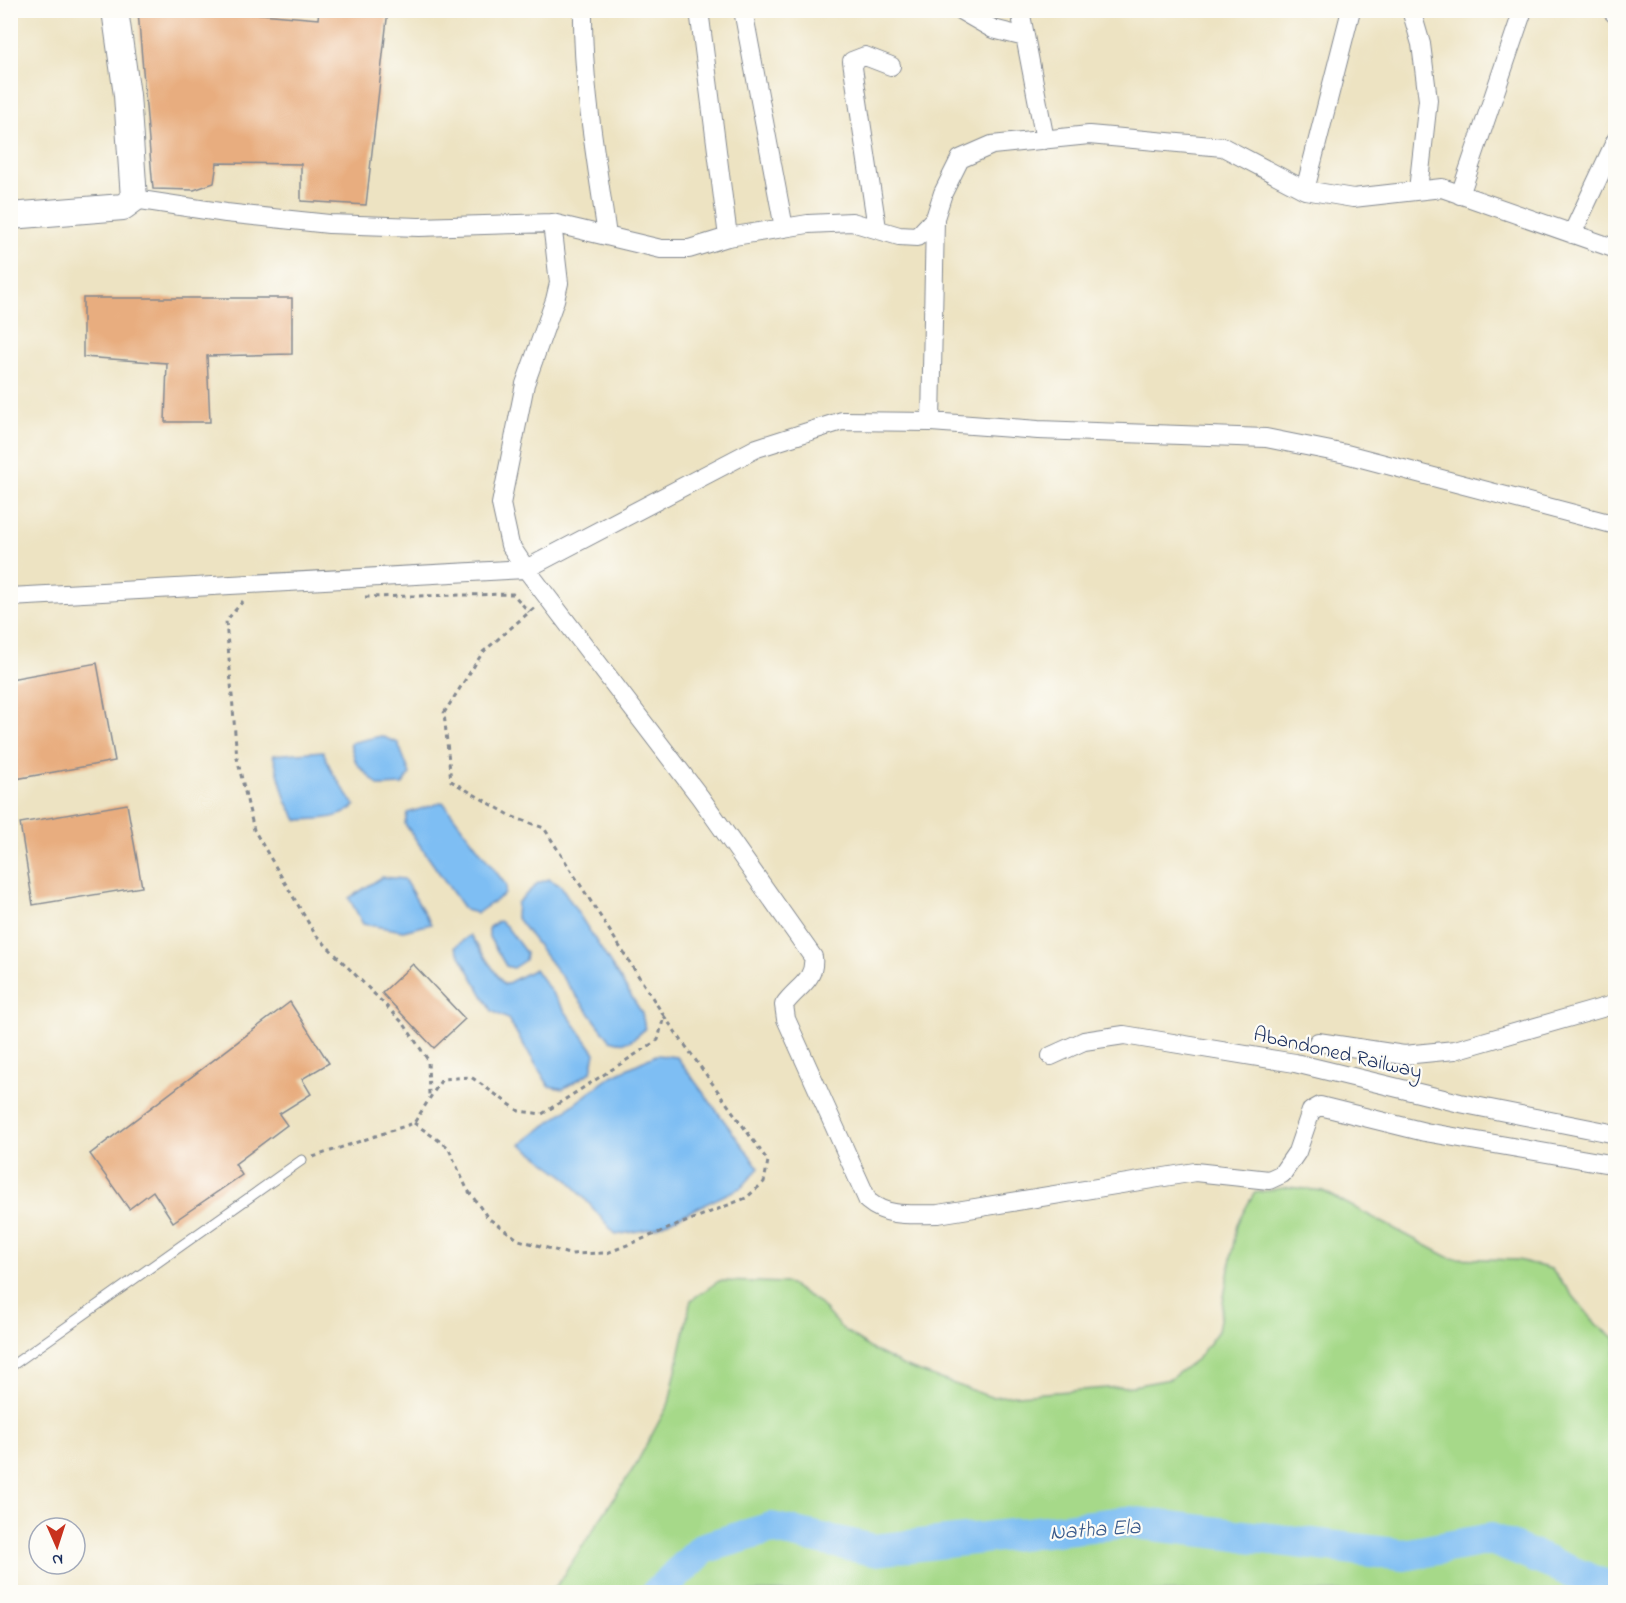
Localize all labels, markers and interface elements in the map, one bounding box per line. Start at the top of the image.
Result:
street label: Abandoned Railway [1250,1020,1425,1090]
water label: Natha Ela [1049,1512,1143,1550]
north arrow [27,1516,87,1576]
text: N [51,1547,64,1571]

